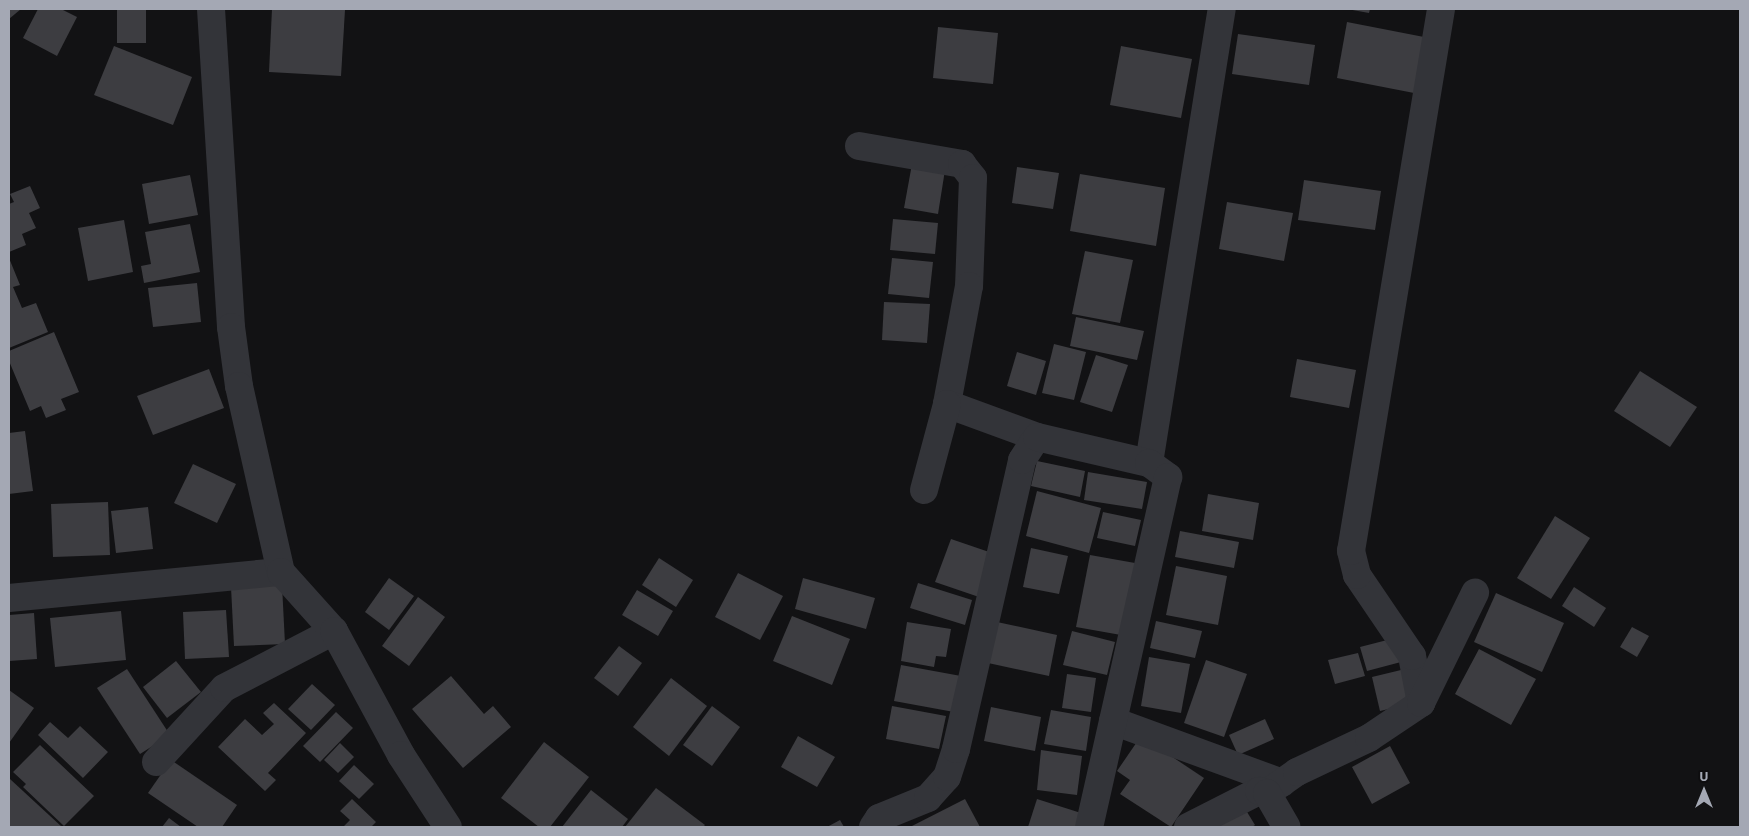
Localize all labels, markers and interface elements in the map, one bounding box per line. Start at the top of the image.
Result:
north arrow [1679,766,1729,816]
text: U [1700,767,1708,784]

